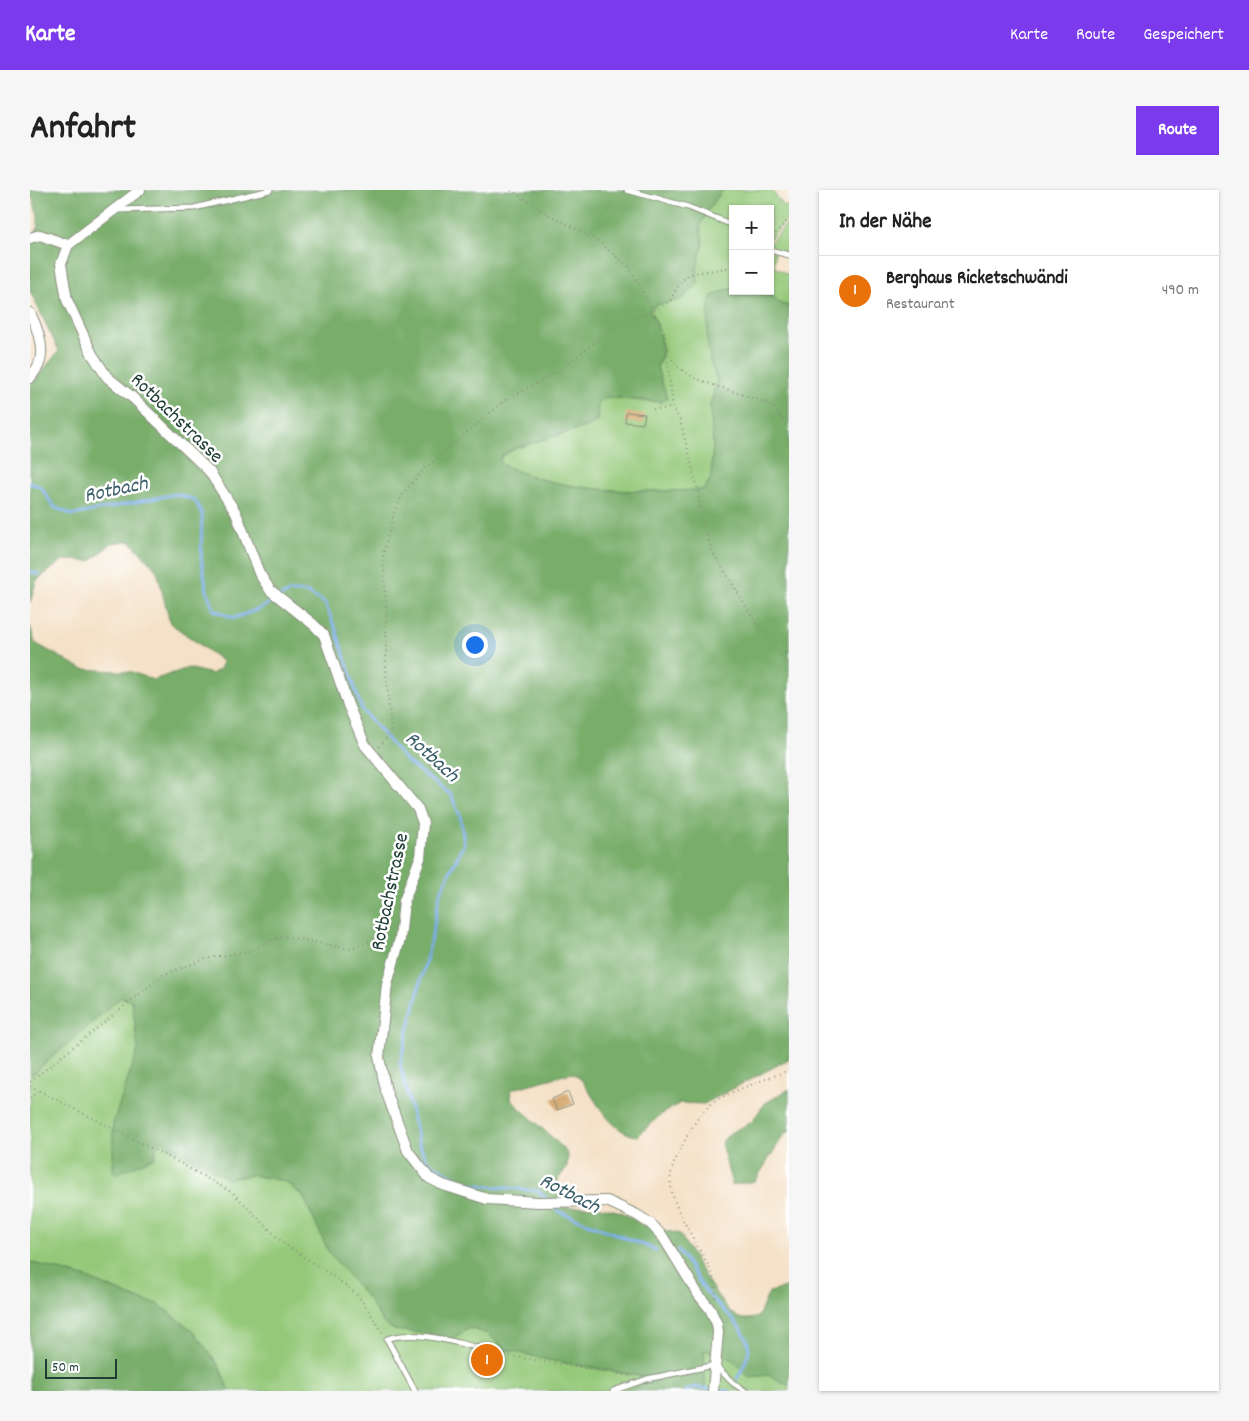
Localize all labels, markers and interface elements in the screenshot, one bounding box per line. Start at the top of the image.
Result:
text: Karte [25,18,76,52]
text: Karte [1010,23,1048,48]
text: Route [1076,23,1115,48]
text: Gespeichert [1143,23,1224,48]
text: Anfahrt [30,105,136,155]
button: Route [1136,106,1219,155]
map controls [729,205,774,295]
button: + [729,205,774,250]
text: In der Nähe [839,208,931,238]
button: − [729,250,774,295]
text: Berghaus Ricketschwändi [886,266,1068,293]
text: 1 [853,279,857,302]
text: 490 m [1162,279,1199,302]
text: Restaurant [886,293,955,316]
street label: Rotbachstrasse [123,367,229,471]
water label: Rotbach [81,469,152,512]
your location [462,632,488,658]
water label: Rotbach [397,725,466,792]
street label: Rotbachstrasse [365,830,417,953]
water label: Rotbach [534,1167,606,1224]
pin: 1 [471,1341,503,1379]
scale bar [45,1356,118,1379]
text: 50 m [52,1358,79,1378]

